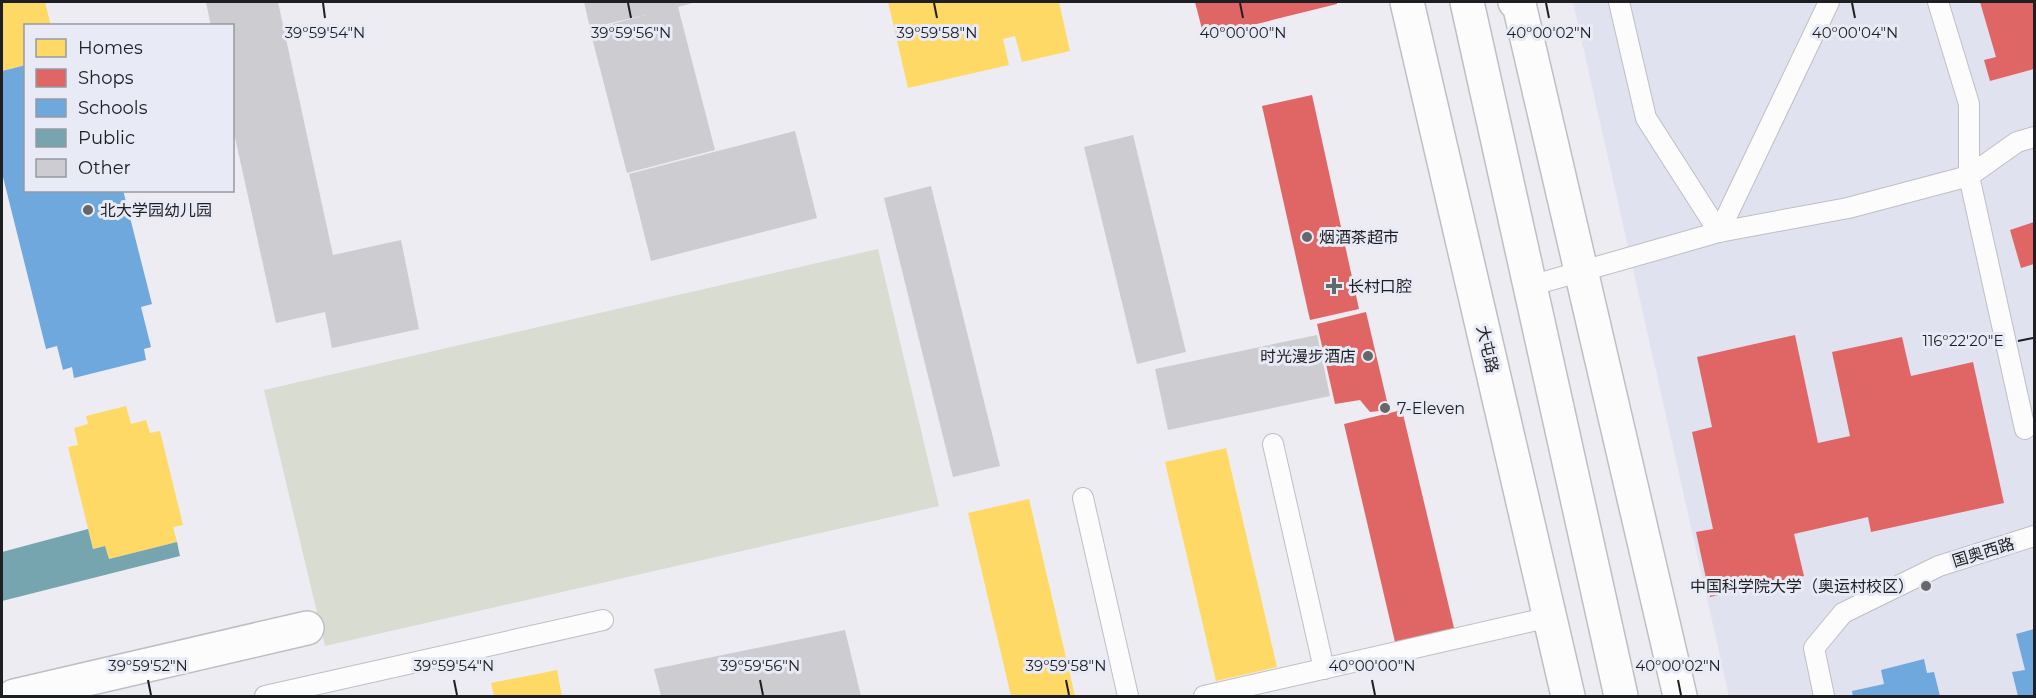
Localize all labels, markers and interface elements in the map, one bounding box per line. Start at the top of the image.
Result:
text: 39°59'54"N [285,23,365,42]
text: 39°59'56"N [591,23,671,42]
text: 39°59'58"N [897,23,977,42]
text: 40°00'00"N [1199,23,1287,42]
text: 40°00'02"N [1506,23,1592,42]
text: 40°00'04"N [1812,23,1898,42]
legend [24,24,234,192]
text: Homes [78,37,143,59]
text: Shops [78,67,134,89]
text: Schools [78,97,148,119]
text: Public [78,127,135,149]
text: Other [78,157,131,179]
place label: 北大学园幼儿园 [100,201,212,220]
marker: 北大学园幼儿园 [81,203,95,217]
place label: 烟酒茶超市 [1319,228,1399,247]
marker: 烟酒茶超市 [1300,230,1314,244]
marker: 长村口腔 [1325,277,1343,295]
place label: 长村口腔 [1348,277,1412,296]
street label: 大屯路 [1473,324,1502,375]
text: 116°22'20"E [1923,331,2004,350]
place label: 时光漫步酒店 [1260,347,1356,366]
marker: 时光漫步酒店 [1361,349,1375,363]
place label: 7-Eleven [1397,399,1465,418]
marker: 7-Eleven [1378,401,1392,415]
street label: 国奥西路 [1950,534,2017,571]
place label: 中国科学院大学（奥运村校区） [1690,577,1914,596]
marker: 中国科学院大学（奥运村校区） [1919,579,1933,593]
text: 39°59'52"N [108,656,188,675]
text: 39°59'54"N [414,656,494,675]
text: 39°59'56"N [720,656,800,675]
text: 39°59'58"N [1026,656,1106,675]
text: 40°00'00"N [1328,656,1416,675]
text: 40°00'02"N [1635,656,1721,675]

